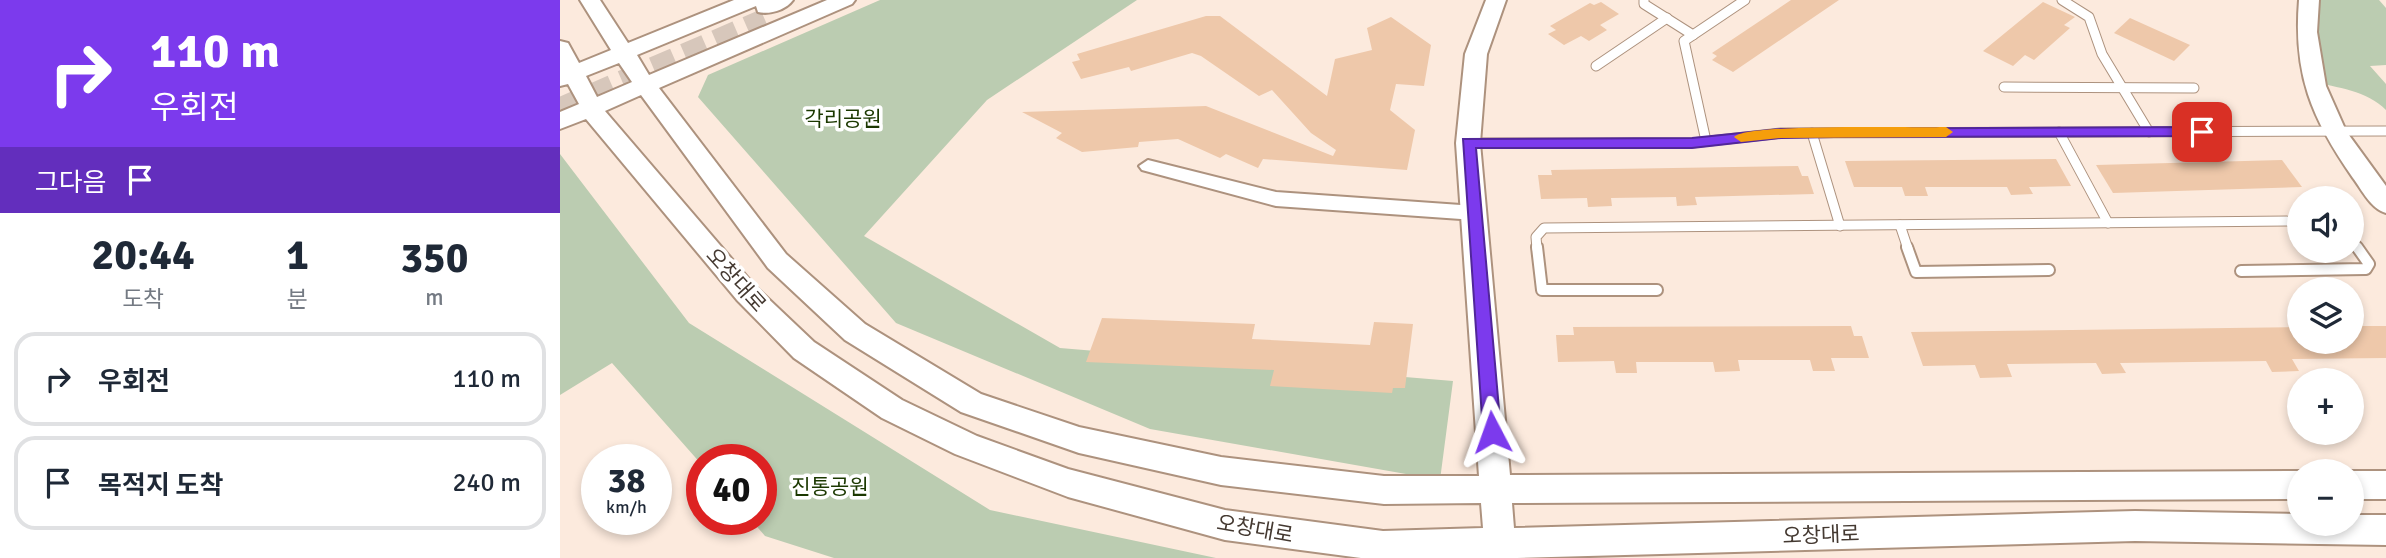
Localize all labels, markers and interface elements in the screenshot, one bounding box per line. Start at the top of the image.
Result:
text: 110 m [150,21,280,81]
icon: right [35,28,126,119]
text: 우회전 [150,88,238,127]
pin [2172,102,2232,162]
park label: 각리공원 [804,106,882,132]
icon: arrive [2183,113,2221,151]
icon: arrive [121,161,159,199]
text: 그다음 [35,167,107,199]
map controls [2287,186,2364,536]
button: sound [2287,186,2364,263]
text: 20:44 [92,230,195,281]
text: 1 [286,230,309,281]
text: 350 [400,233,468,284]
street label: 오창대로 [700,243,772,317]
button: layers [2287,277,2364,354]
text: m [425,283,444,312]
text: 도착 [122,285,164,314]
text: 분 [287,285,308,314]
icon: right [39,360,77,398]
text: 110 m [452,363,521,395]
text: 우회전 [98,366,170,398]
button: + [2287,368,2364,445]
position arrow [1455,395,1529,469]
speed limit sign: 40 [686,444,777,535]
text: 38 [608,459,645,502]
button: − [2287,459,2364,536]
icon: arrive [39,464,77,502]
text: 240 m [452,467,521,499]
text: 목적지 도착 [98,470,223,502]
park label: 진통공원 [791,474,869,500]
text: km/h [606,496,647,518]
street label: 오창대로 [1215,509,1295,549]
street label: 오창대로 [1782,521,1860,549]

